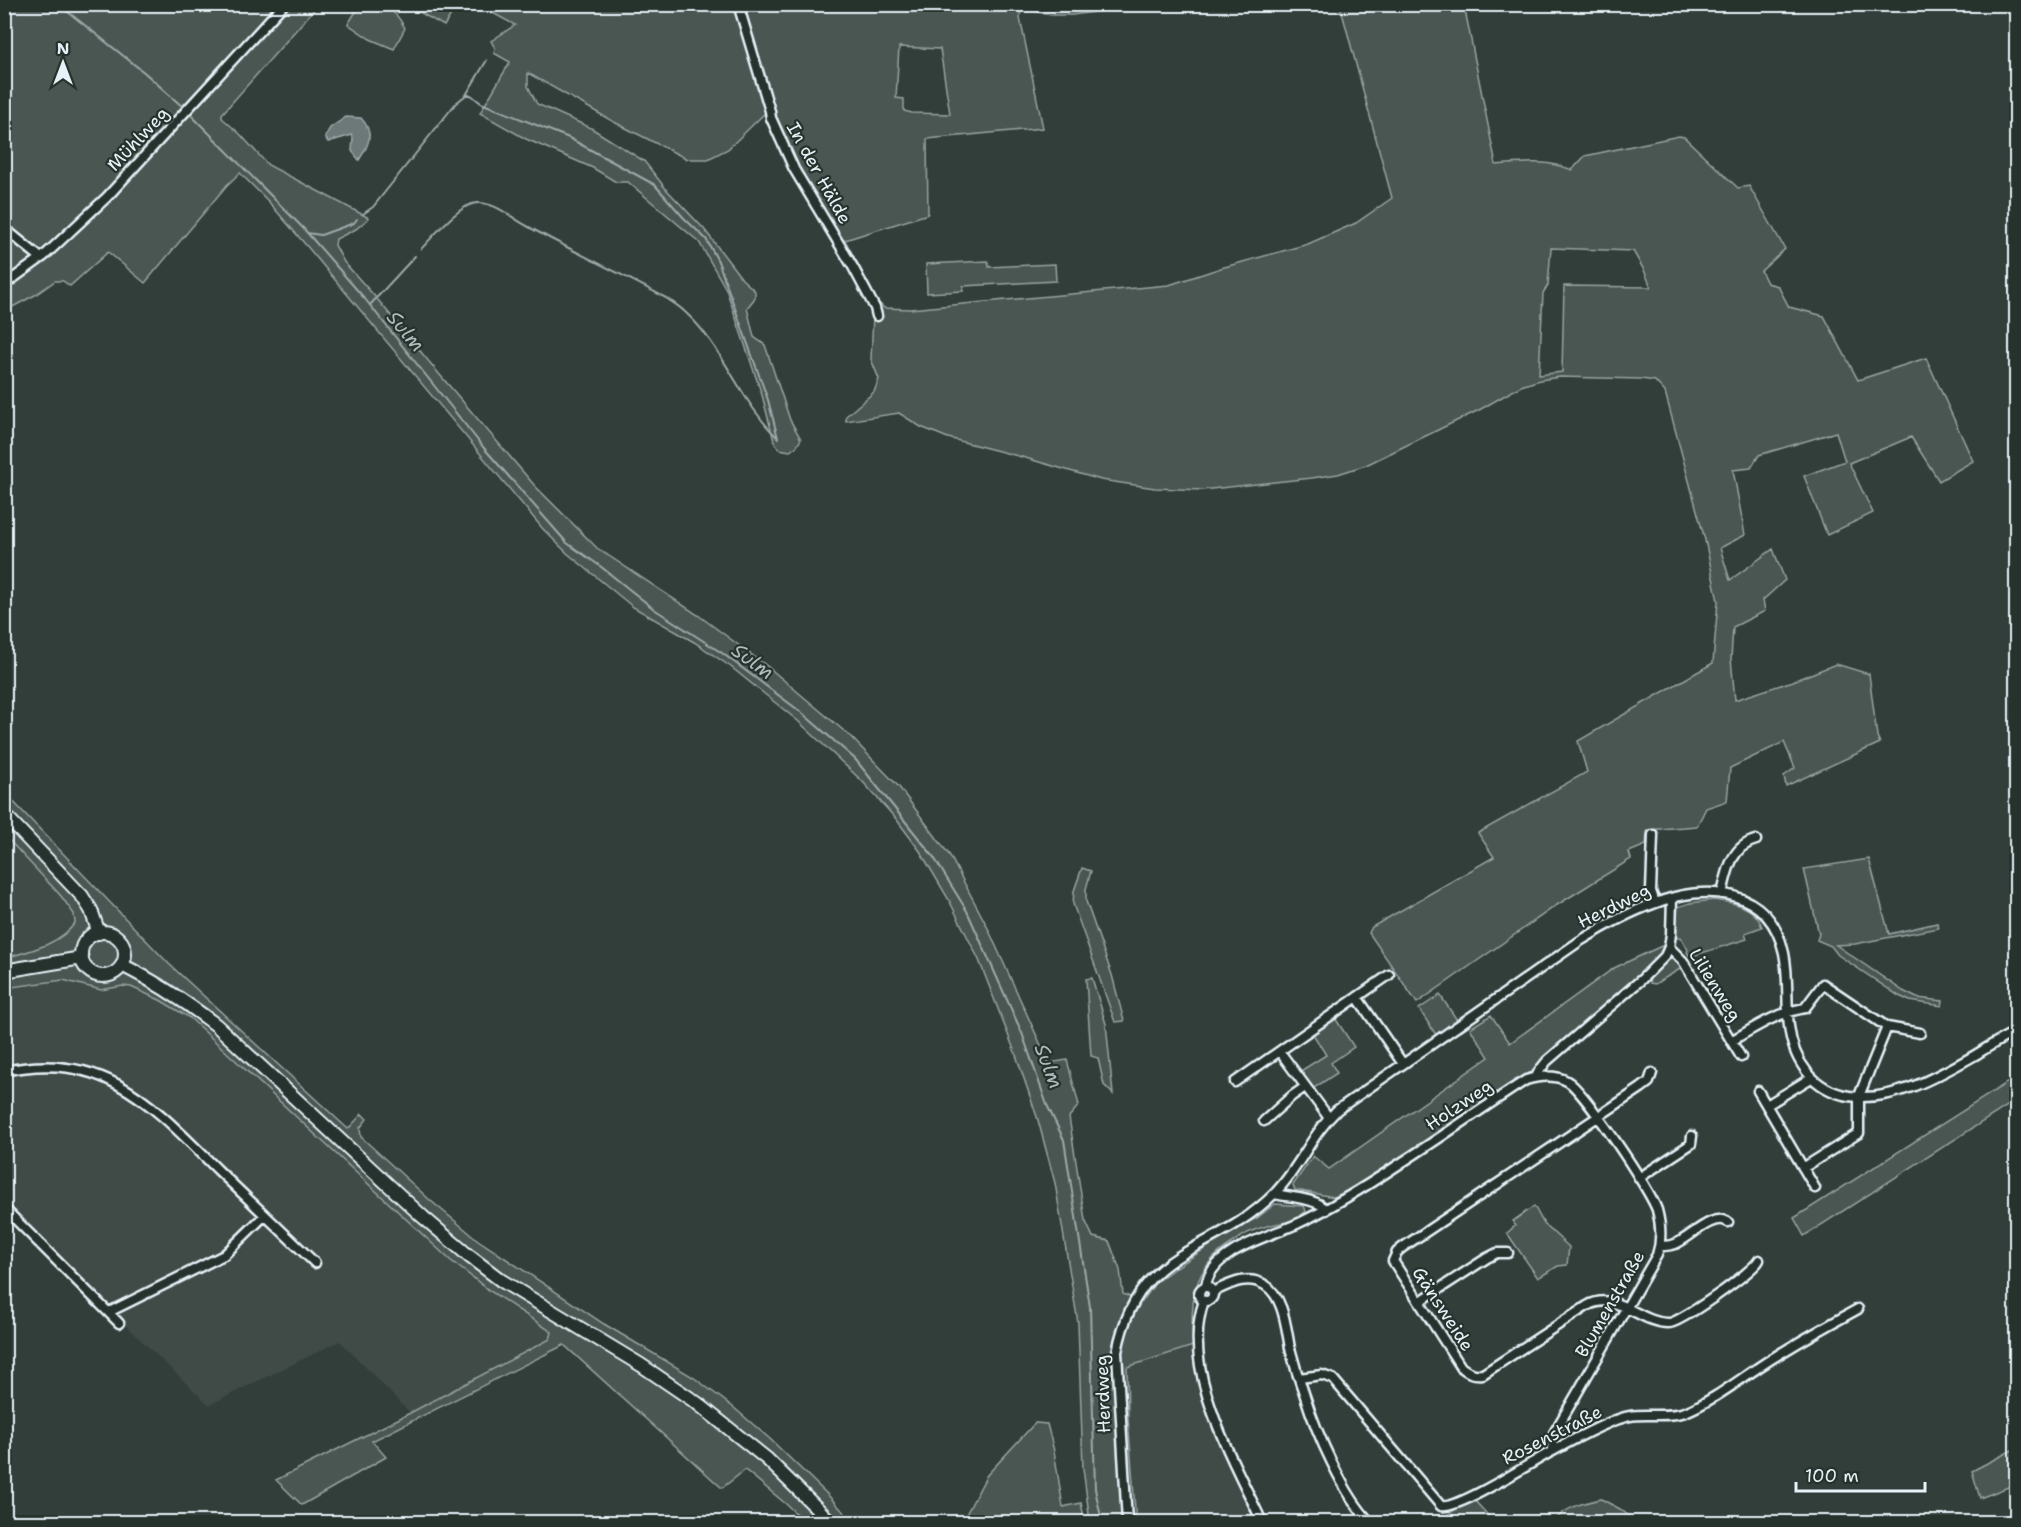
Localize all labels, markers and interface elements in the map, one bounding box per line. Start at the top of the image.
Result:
north arrow [33,33,93,93]
text: N [57,38,69,59]
street label: Mühlweg [102,102,174,176]
street label: In der Hälde [781,118,857,228]
water label: Sulm [381,305,431,357]
water label: Sulm [727,637,779,685]
street label: Herdweg [1574,878,1654,934]
street label: Lilienweg [1683,944,1747,1026]
water label: Sulm [1029,1040,1069,1092]
street label: Holzweg [1421,1074,1497,1136]
street label: Blumenstraße [1570,1246,1650,1362]
street label: Gänsweide [1407,1262,1479,1356]
street label: Herdweg [1090,1354,1116,1434]
street label: Rosenstraße [1498,1400,1606,1470]
scale bar [1796,1455,1925,1493]
text: 100 m [1805,1464,1859,1488]

